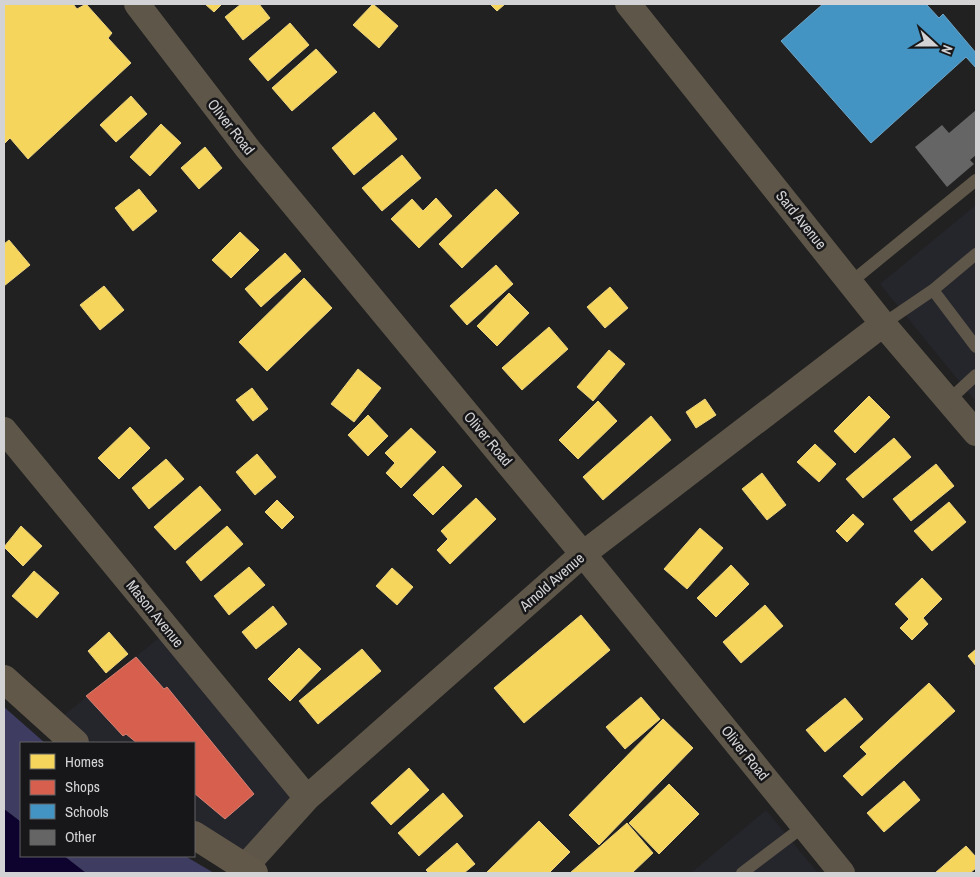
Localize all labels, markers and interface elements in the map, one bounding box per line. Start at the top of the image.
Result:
north arrow [910,20,960,70]
text: N [937,43,957,57]
street label: Oliver Road [203,94,260,159]
street label: Sard Avenue [771,186,832,254]
street label: Oliver Road [459,407,518,471]
street label: Arnold Avenue [514,547,589,616]
street label: Mason Avenue [122,576,189,652]
street label: Oliver Road [717,721,774,785]
legend [20,742,195,857]
text: Homes [65,751,104,772]
text: Shops [65,776,100,797]
text: Schools [65,801,109,822]
text: Other [65,826,96,847]

